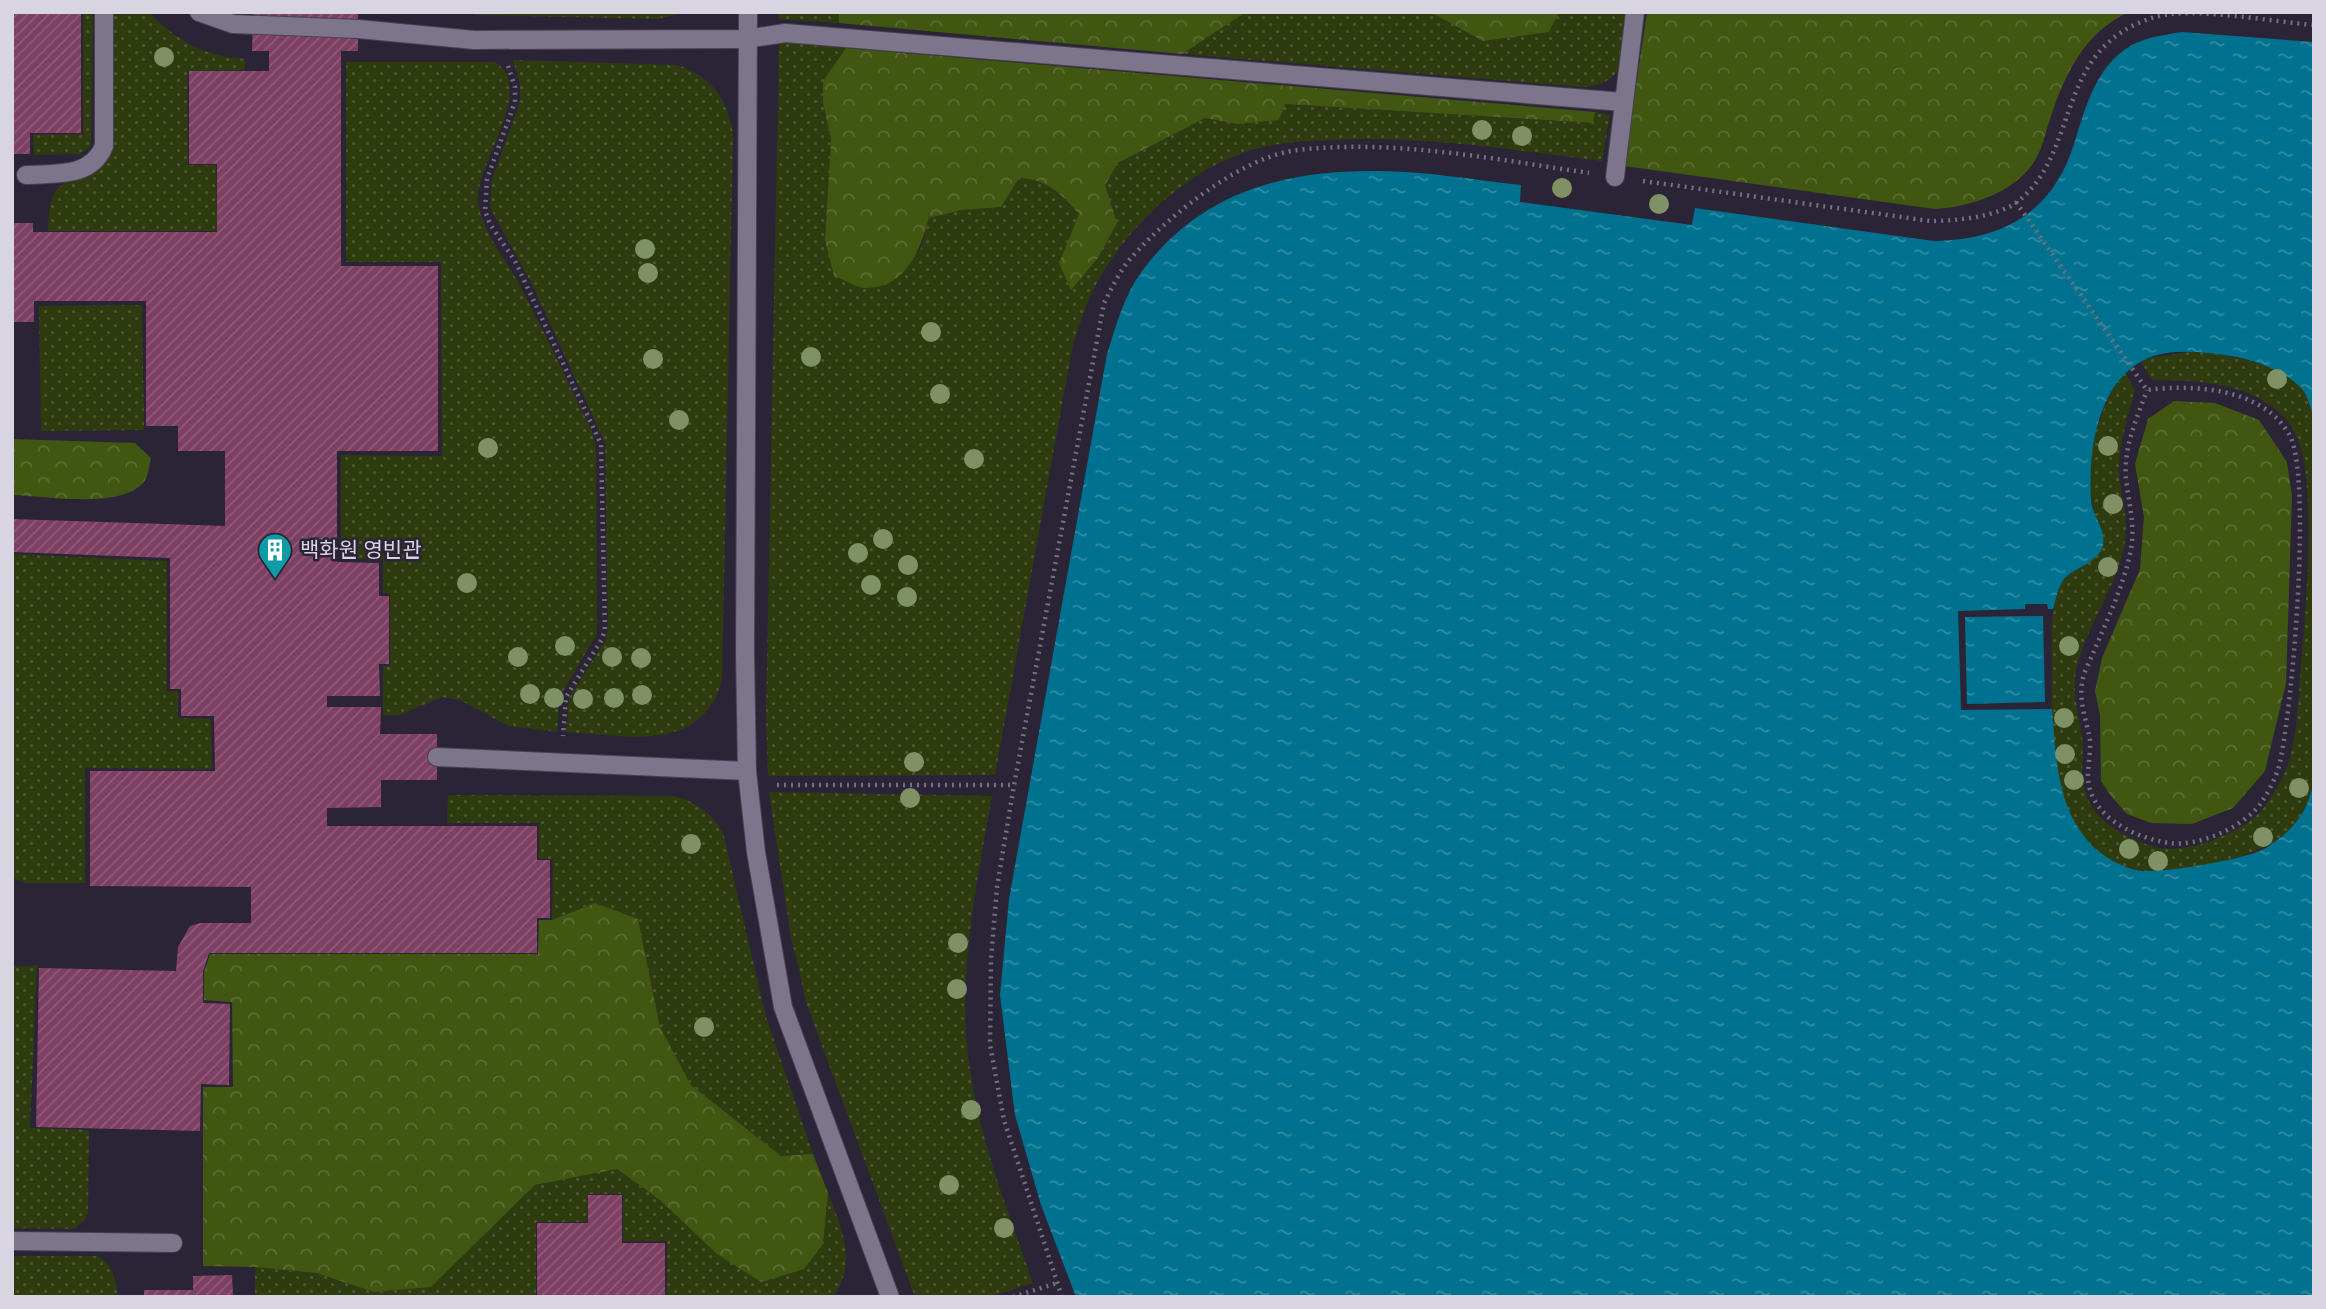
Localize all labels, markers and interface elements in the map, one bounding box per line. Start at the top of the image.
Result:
building icon: 백화원 영빈관 [256,531,294,580]
place label: 백화원 영빈관 [300,537,422,563]

